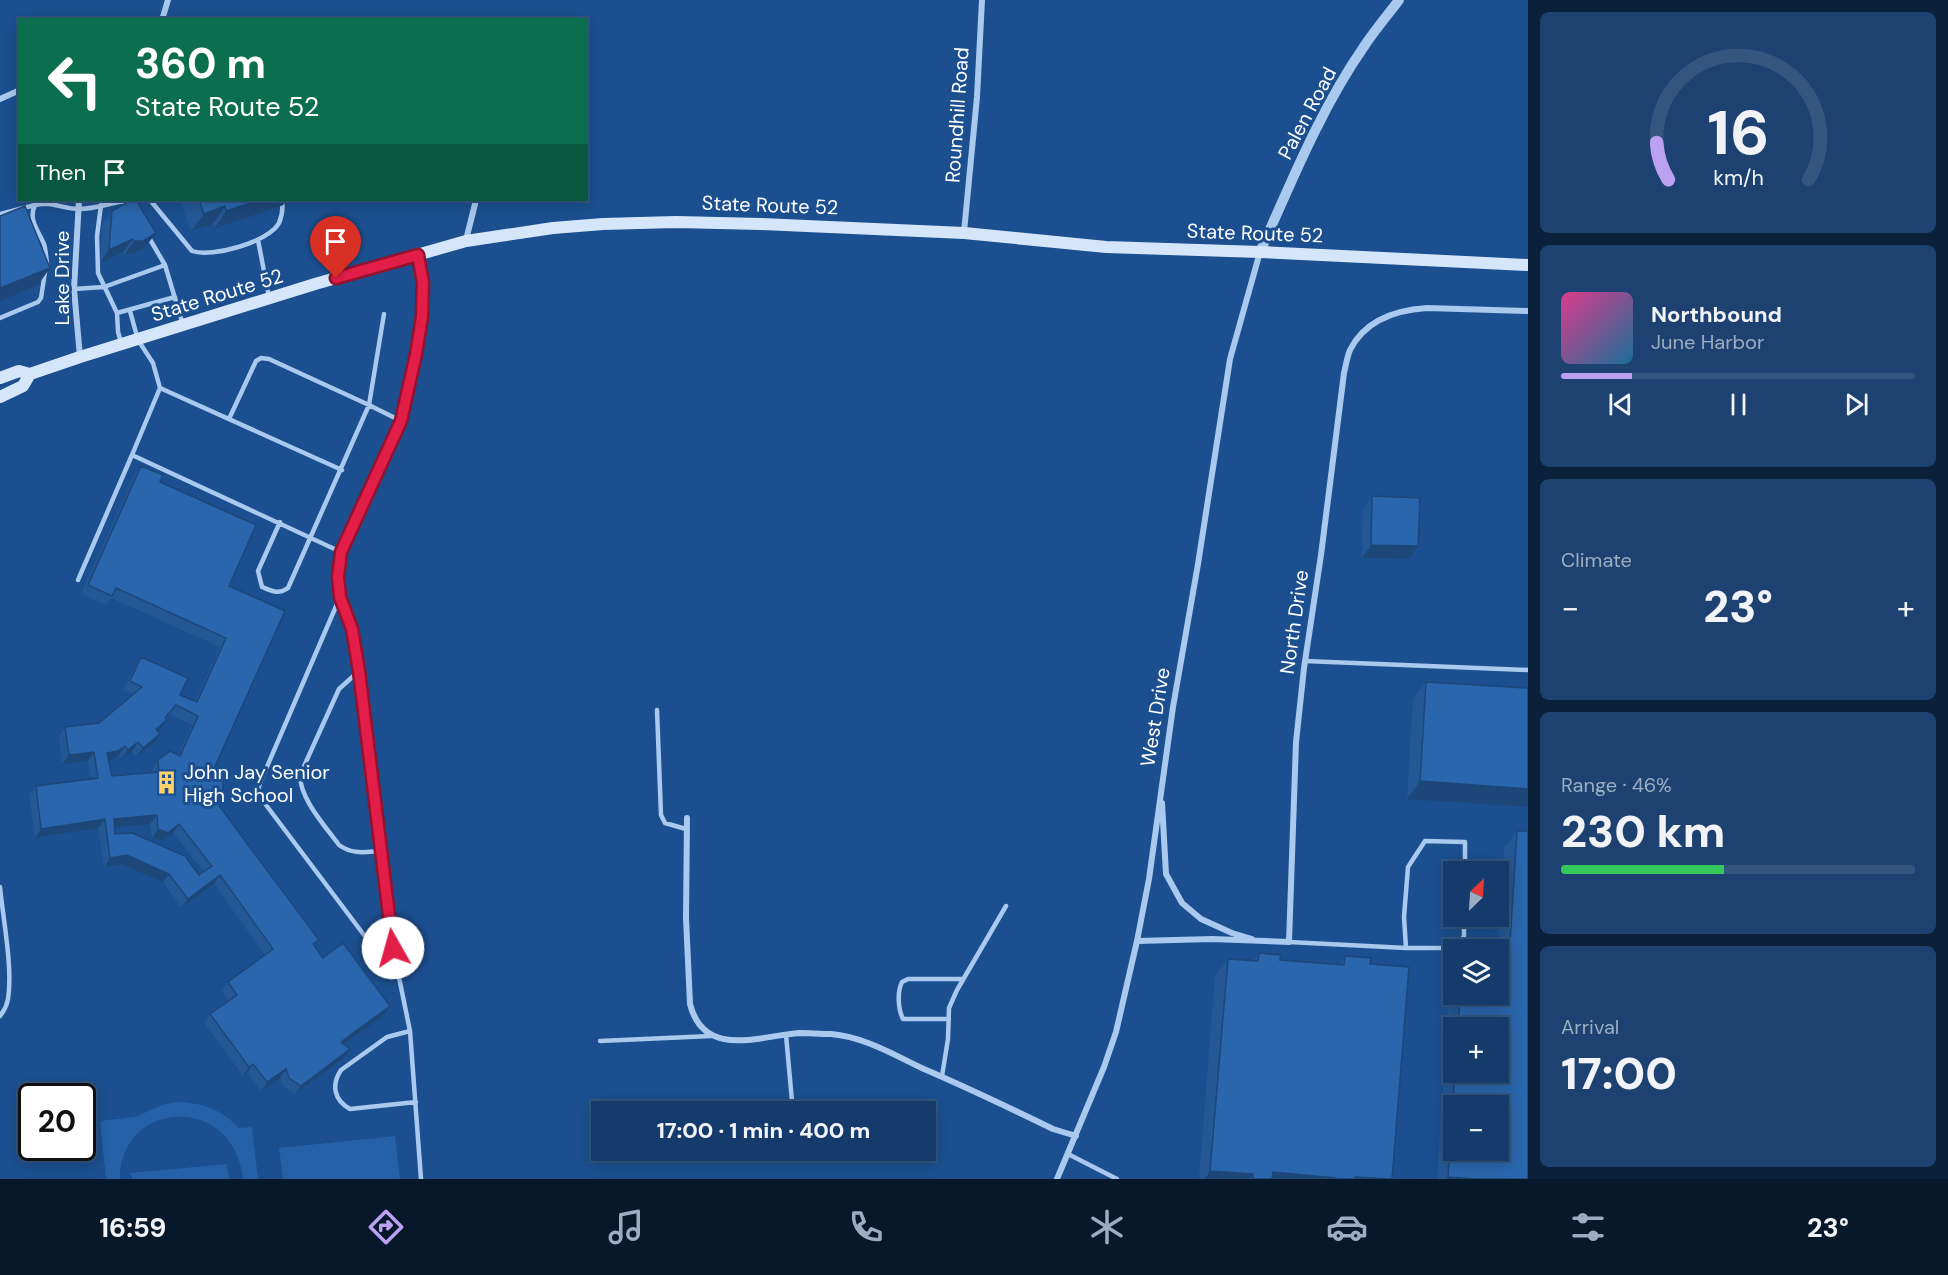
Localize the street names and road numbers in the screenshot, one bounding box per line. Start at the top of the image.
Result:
street label: Roundhill Road [939,46,975,184]
street label: Palen Road [1272,62,1342,164]
street label: State Route 52 [701,190,839,220]
street label: State Route 52 [1186,218,1324,248]
street label: Lake Drive [49,231,75,325]
street label: State Route 52 [148,263,286,327]
street label: North Drive [1274,568,1314,676]
street label: West Drive [1134,666,1176,768]

